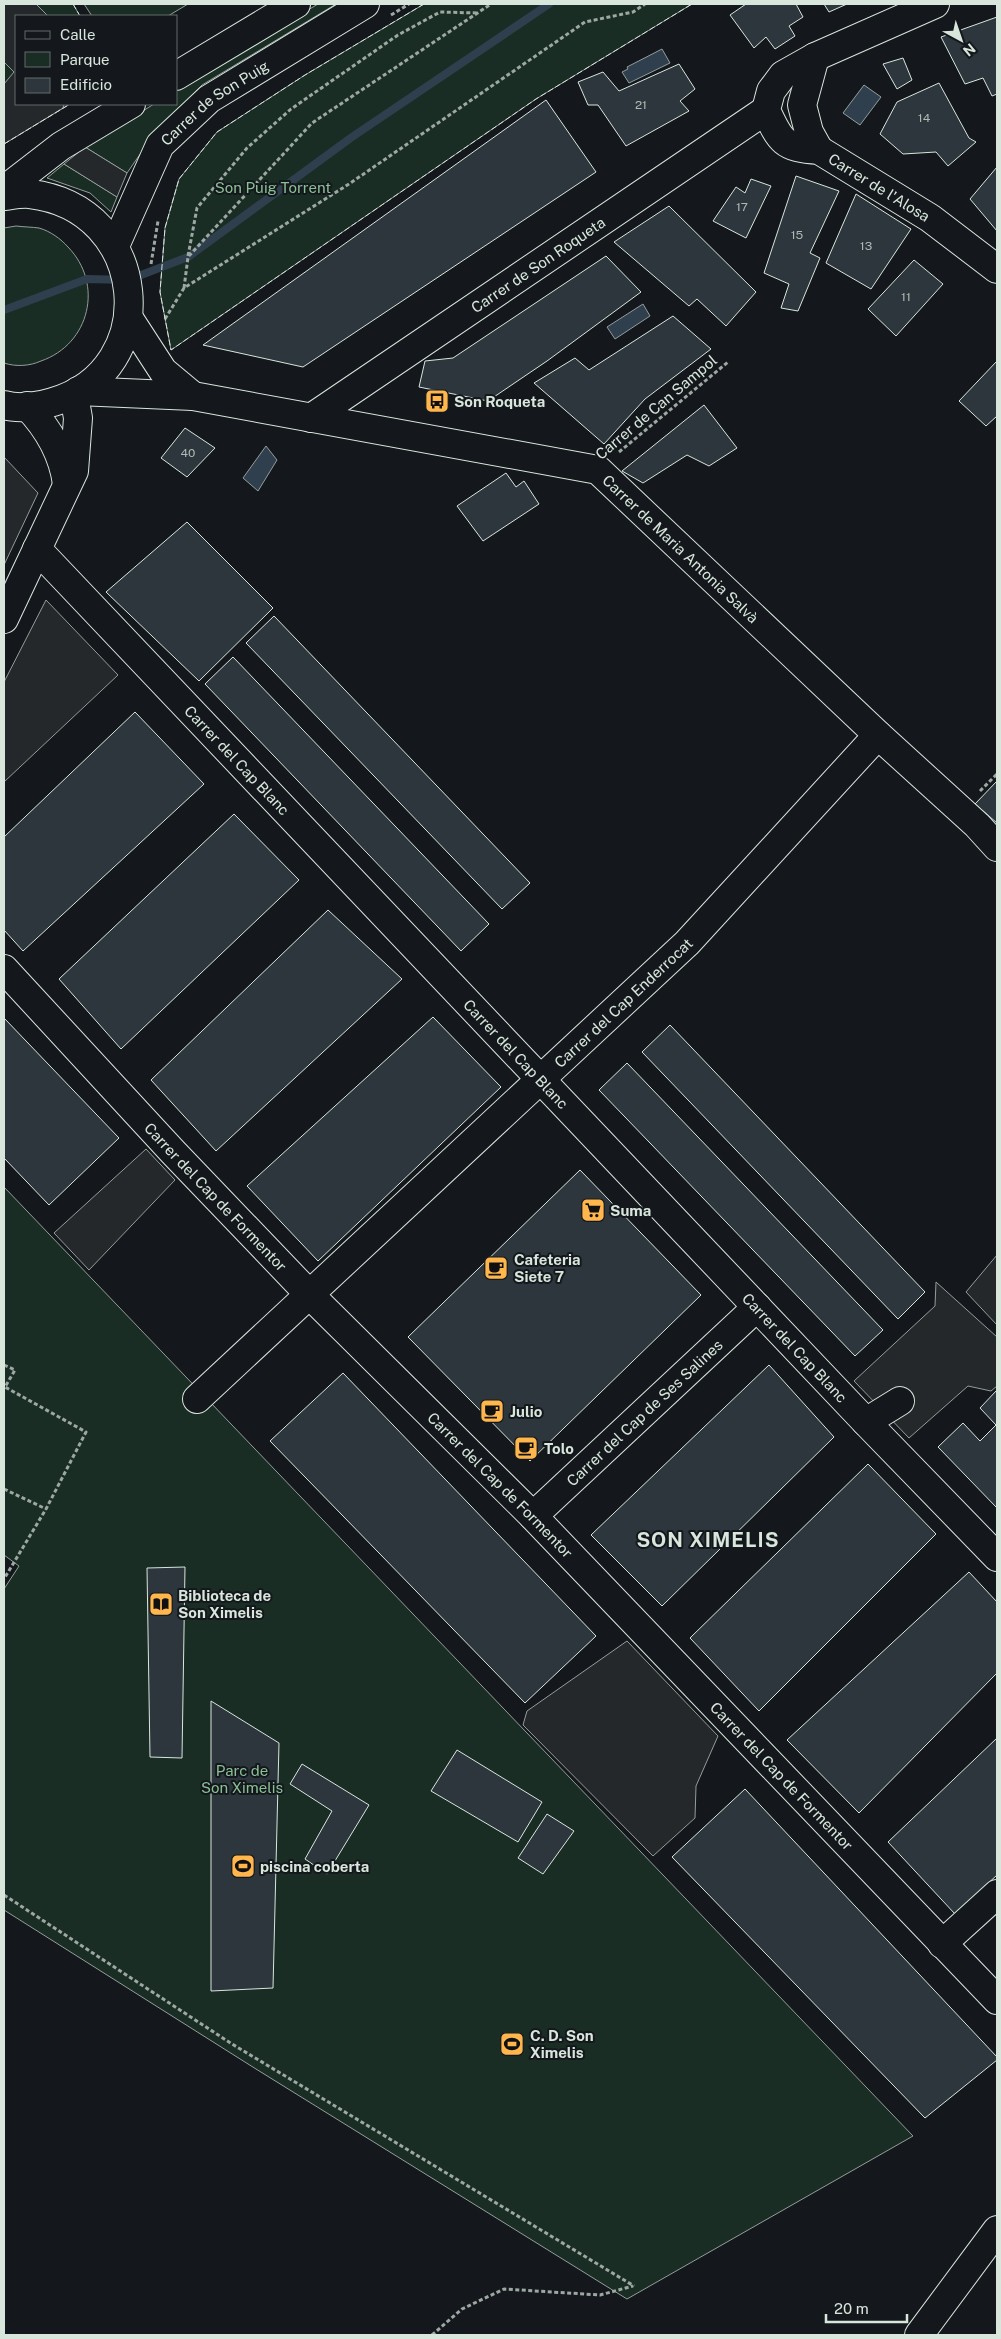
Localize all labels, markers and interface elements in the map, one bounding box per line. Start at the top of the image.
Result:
legend [15,15,178,105]
north arrow [936,15,986,65]
text: Calle [60,26,96,43]
text: N [960,40,979,60]
text: Parque [60,51,110,68]
street label: Carrer de Son Puig [157,56,271,149]
text: Edificio [60,76,112,93]
house number: 21 [635,98,647,112]
house number: 14 [918,111,931,125]
street label: Carrer de l'Alosa [826,149,933,224]
park label: Son Puig Torrent [215,179,331,196]
house number: 17 [736,200,748,214]
street label: Carrer de Son Roqueta [468,213,608,316]
house number: 15 [791,228,804,242]
house number: 13 [860,239,872,253]
house number: 11 [901,290,911,304]
street label: Carrer de Can Sampol [592,351,720,463]
bus stop icon: Son Roqueta [424,388,450,414]
place label: Son Roqueta [454,393,545,410]
house number: 40 [181,446,195,460]
street label: Carrer de Maria Antonia Salvà [600,471,762,626]
street label: Carrer del Cap Blanc [182,702,293,818]
street label: Carrer del Cap Enderrocat [551,934,696,1071]
street label: Carrer del Cap Blanc [460,996,572,1112]
street label: Carrer del Cap de Formentor [141,1119,291,1274]
supermarket icon: Suma [580,1197,606,1223]
place label: Suma [610,1202,651,1219]
place label: Cafeteria Siete 7 [514,1251,581,1285]
cafe icon: Cafeteria Siete 7 [483,1255,509,1281]
street label: Carrer del Cap Blanc [739,1289,851,1406]
street label: Carrer del Cap de Ses Salines [563,1336,725,1489]
cafe icon: Julio [479,1398,505,1424]
place label: Julio [510,1403,543,1420]
street label: Carrer del Cap de Formentor [425,1408,577,1561]
cafe icon: Tolo [513,1435,539,1461]
place label: Tolo [544,1440,574,1457]
district label: SON XIMELIS [636,1528,780,1552]
place label: Biblioteca de Son Ximelis [178,1587,271,1621]
library icon: Biblioteca de Son Ximelis [148,1591,174,1617]
street label: Carrer del Cap de Formentor [707,1698,857,1853]
park label: Parc de Son Ximelis [201,1762,283,1796]
sports icon: piscina coberta [230,1853,256,1879]
place label: piscina coberta [260,1858,369,1875]
place label: C. D. Son Ximelis [530,2027,594,2061]
sports icon: C. D. Son Ximelis [499,2031,525,2057]
scale bar [826,2292,907,2324]
text: 20 m [834,2300,869,2317]

